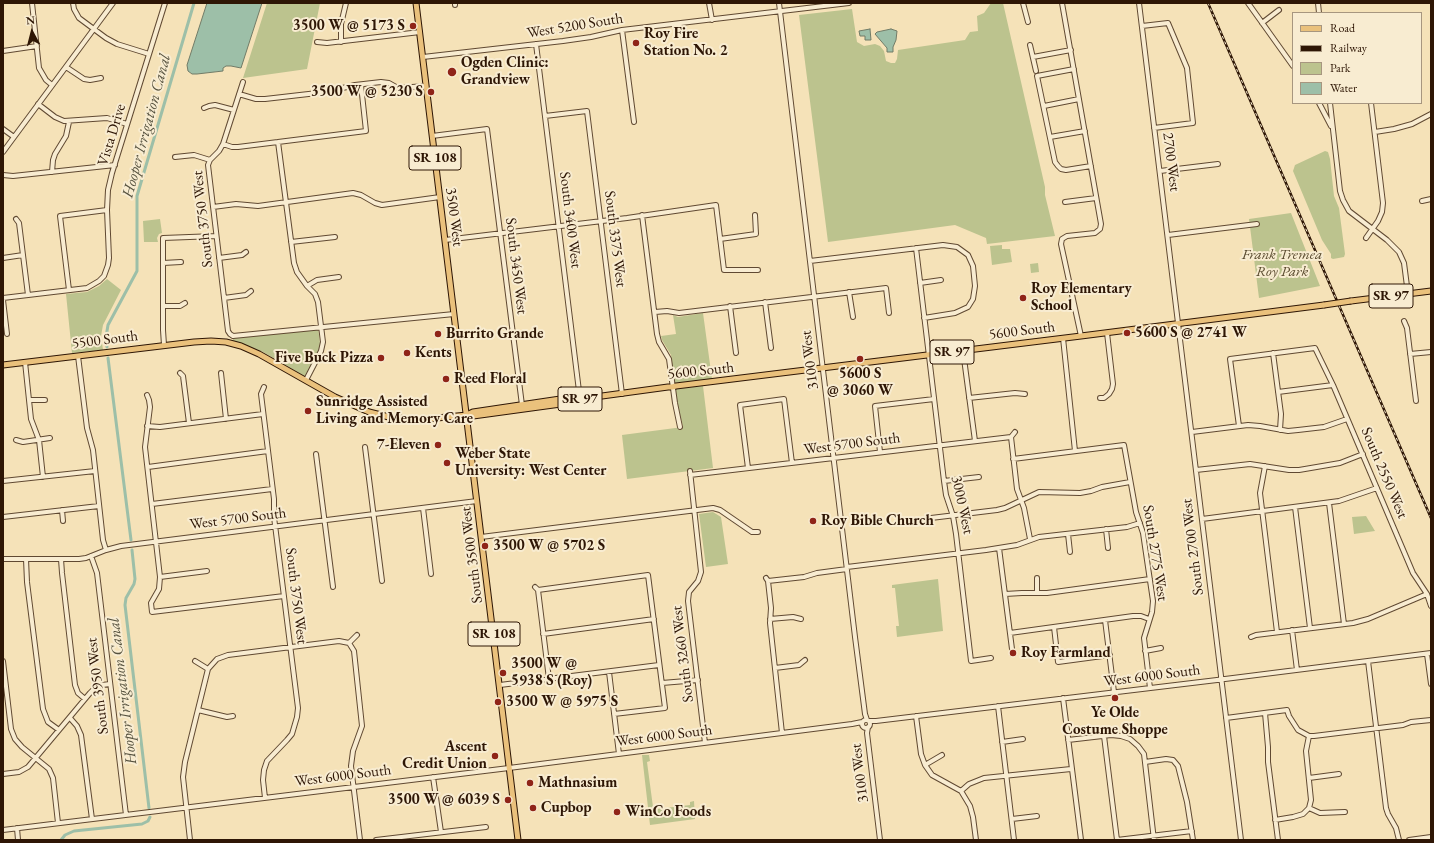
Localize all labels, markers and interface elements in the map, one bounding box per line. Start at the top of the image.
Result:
street label: West 5200 South [526,10,624,42]
north arrow [12,12,52,52]
legend [1292,12,1422,104]
text: N [25,13,36,28]
place label: 3500 W @ 5173 S [293,17,405,35]
text: Road [1330,20,1355,36]
marker: 3500 W @ 5173 S [408,21,418,31]
place label: Roy Fire Station No. 2 [644,25,728,60]
marker: Roy Fire Station No. 2 [631,38,641,48]
text: Railway [1330,40,1367,56]
water label: Hooper Irrigation Canal [119,52,175,200]
place label: Ogden Clinic: Grandview [461,54,549,89]
text: Park [1330,60,1350,76]
marker: Ogden Clinic: Grandview [446,66,458,78]
text: Water [1330,80,1357,96]
place label: 3500 W @ 5230 S [311,83,423,101]
marker: 3500 W @ 5230 S [426,87,436,97]
street label: Vista Drive [94,102,130,168]
street label: 2700 West [1158,131,1184,193]
road number: SR 108 [409,146,461,170]
street label: South 3750 West [189,170,217,268]
street label: South 3400 West [555,171,585,269]
street label: 3500 West [441,186,467,248]
street label: South 3375 West [600,190,630,288]
street label: South 3450 West [501,217,531,315]
park label: Frank Tremea Roy Park [1242,246,1322,281]
place label: Roy Elementary School [1031,280,1132,315]
road number: SR 97 [1369,284,1413,308]
marker: Roy Elementary School [1018,293,1028,303]
street label: 5600 South [988,318,1056,344]
place label: 5600 S @ 2741 W [1135,324,1247,342]
place label: Burrito Grande [446,325,543,343]
street label: 5500 South [71,327,139,353]
marker: 5600 S @ 2741 W [1122,328,1132,338]
marker: Burrito Grande [433,329,443,339]
street label: 3100 West [797,329,823,391]
road number: SR 97 [930,340,974,364]
place label: Kents [415,344,452,362]
marker: Kents [402,348,412,358]
place label: Five Buck Pizza [275,349,373,367]
marker: Five Buck Pizza [376,353,386,363]
marker: 5600 S @ 3060 W [855,354,865,364]
street label: 5600 South [667,359,735,383]
place label: 5600 S @ 3060 W [827,365,893,400]
place label: Reed Floral [454,370,527,388]
marker: Reed Floral [441,374,451,384]
road number: SR 97 [558,387,602,411]
place label: Sunridge Assisted Living and Memory Care [316,393,473,428]
marker: Sunridge Assisted Living and Memory Care [303,406,313,416]
street label: South 2550 West [1357,425,1411,521]
street label: West 5700 South [803,429,901,459]
place label: 7-Eleven [377,436,430,454]
marker: 7-Eleven [433,440,443,450]
place label: Weber State University: West Center [455,445,606,480]
marker: Weber State University: West Center [442,458,452,468]
street label: 3000 West [947,474,977,536]
street label: South 2700 West [1178,498,1208,596]
street label: West 5700 South [189,504,287,534]
street label: South 2775 West [1139,504,1171,602]
street label: South 3500 West [457,506,487,604]
place label: Roy Bible Church [821,512,934,530]
marker: Roy Bible Church [808,516,818,526]
place label: 3500 W @ 5702 S [493,537,605,555]
marker: 3500 W @ 5702 S [480,541,490,551]
street label: South 3750 West [281,547,311,645]
street label: South 3260 West [668,605,698,703]
water label: Hooper Irrigation Canal [104,617,142,765]
road number: SR 108 [468,622,520,646]
street label: South 3950 West [83,637,113,735]
place label: Roy Farmland [1021,644,1111,662]
marker: Roy Farmland [1008,648,1018,658]
place label: 3500 W @ 5938 S (Roy) [511,655,592,690]
street label: West 6000 South [1103,661,1201,691]
marker: 3500 W @ 5938 S (Roy) [498,668,508,678]
place label: 3500 W @ 5975 S [506,693,618,711]
marker: Ye Olde Costume Shoppe [1110,693,1120,703]
marker: 3500 W @ 5975 S [493,697,503,707]
place label: Ye Olde Costume Shoppe [1062,704,1168,739]
street label: West 6000 South [615,721,713,751]
place label: Ascent Credit Union [402,738,487,773]
street label: 3100 West [847,742,873,804]
marker: Ascent Credit Union [490,751,500,761]
street label: West 6000 South [294,761,392,791]
place label: Mathnasium [538,774,617,792]
marker: Mathnasium [525,778,535,788]
place label: 3500 W @ 6039 S [388,791,500,809]
marker: 3500 W @ 6039 S [503,795,513,805]
place label: Cupbop [541,799,592,817]
marker: Cupbop [528,803,538,813]
place label: WinCo Foods [625,803,711,821]
marker: WinCo Foods [612,807,622,817]

